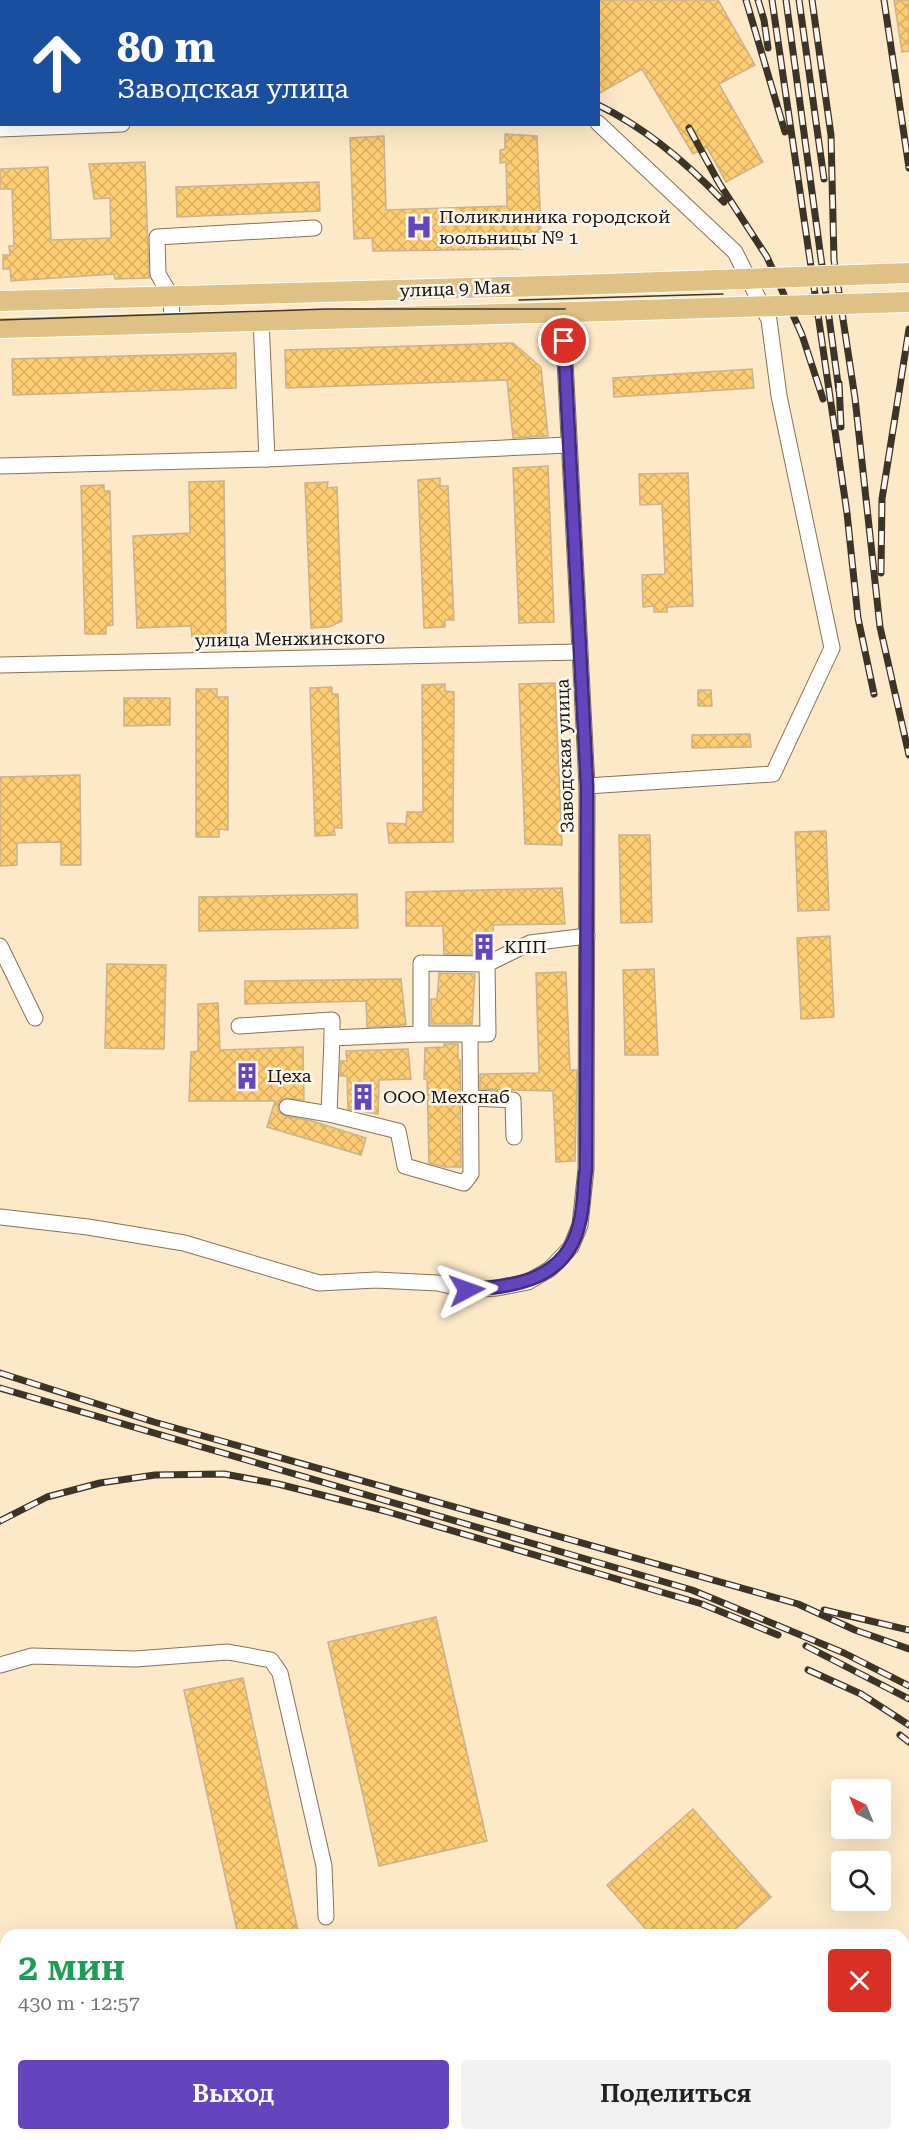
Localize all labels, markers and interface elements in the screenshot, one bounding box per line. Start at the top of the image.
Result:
text: 80 m [117,23,215,72]
icon: ahead [18,24,96,102]
text: Заводская улица [117,73,349,105]
place label: Поликлиника городской юольницы № 1 [439,206,670,248]
hospital icon: Поликлиника городской юольницы № 1 [404,212,434,242]
street label: улица 9 Мая [399,276,511,301]
pin [538,315,589,366]
icon: arrive [547,324,580,357]
street label: улица Менжинского [195,626,385,651]
street label: Заводская улица [551,678,578,834]
building icon: КПП [469,932,499,962]
place label: КПП [504,936,547,957]
building icon: Цеха [232,1061,262,1091]
place label: Цеха [267,1065,312,1086]
building icon: ООО Мехснаб [348,1082,378,1112]
place label: ООО Мехснаб [383,1086,510,1107]
position arrow [435,1258,499,1322]
north arrow [831,1779,891,1839]
map controls [831,1779,891,1911]
button: search [831,1851,891,1911]
text: 2 мин [18,1947,125,1989]
button: close [828,1949,891,2012]
text: 430 m · 12:57 [18,1991,140,2015]
button: Выход [18,2060,449,2129]
button: Поделиться [461,2060,891,2129]

